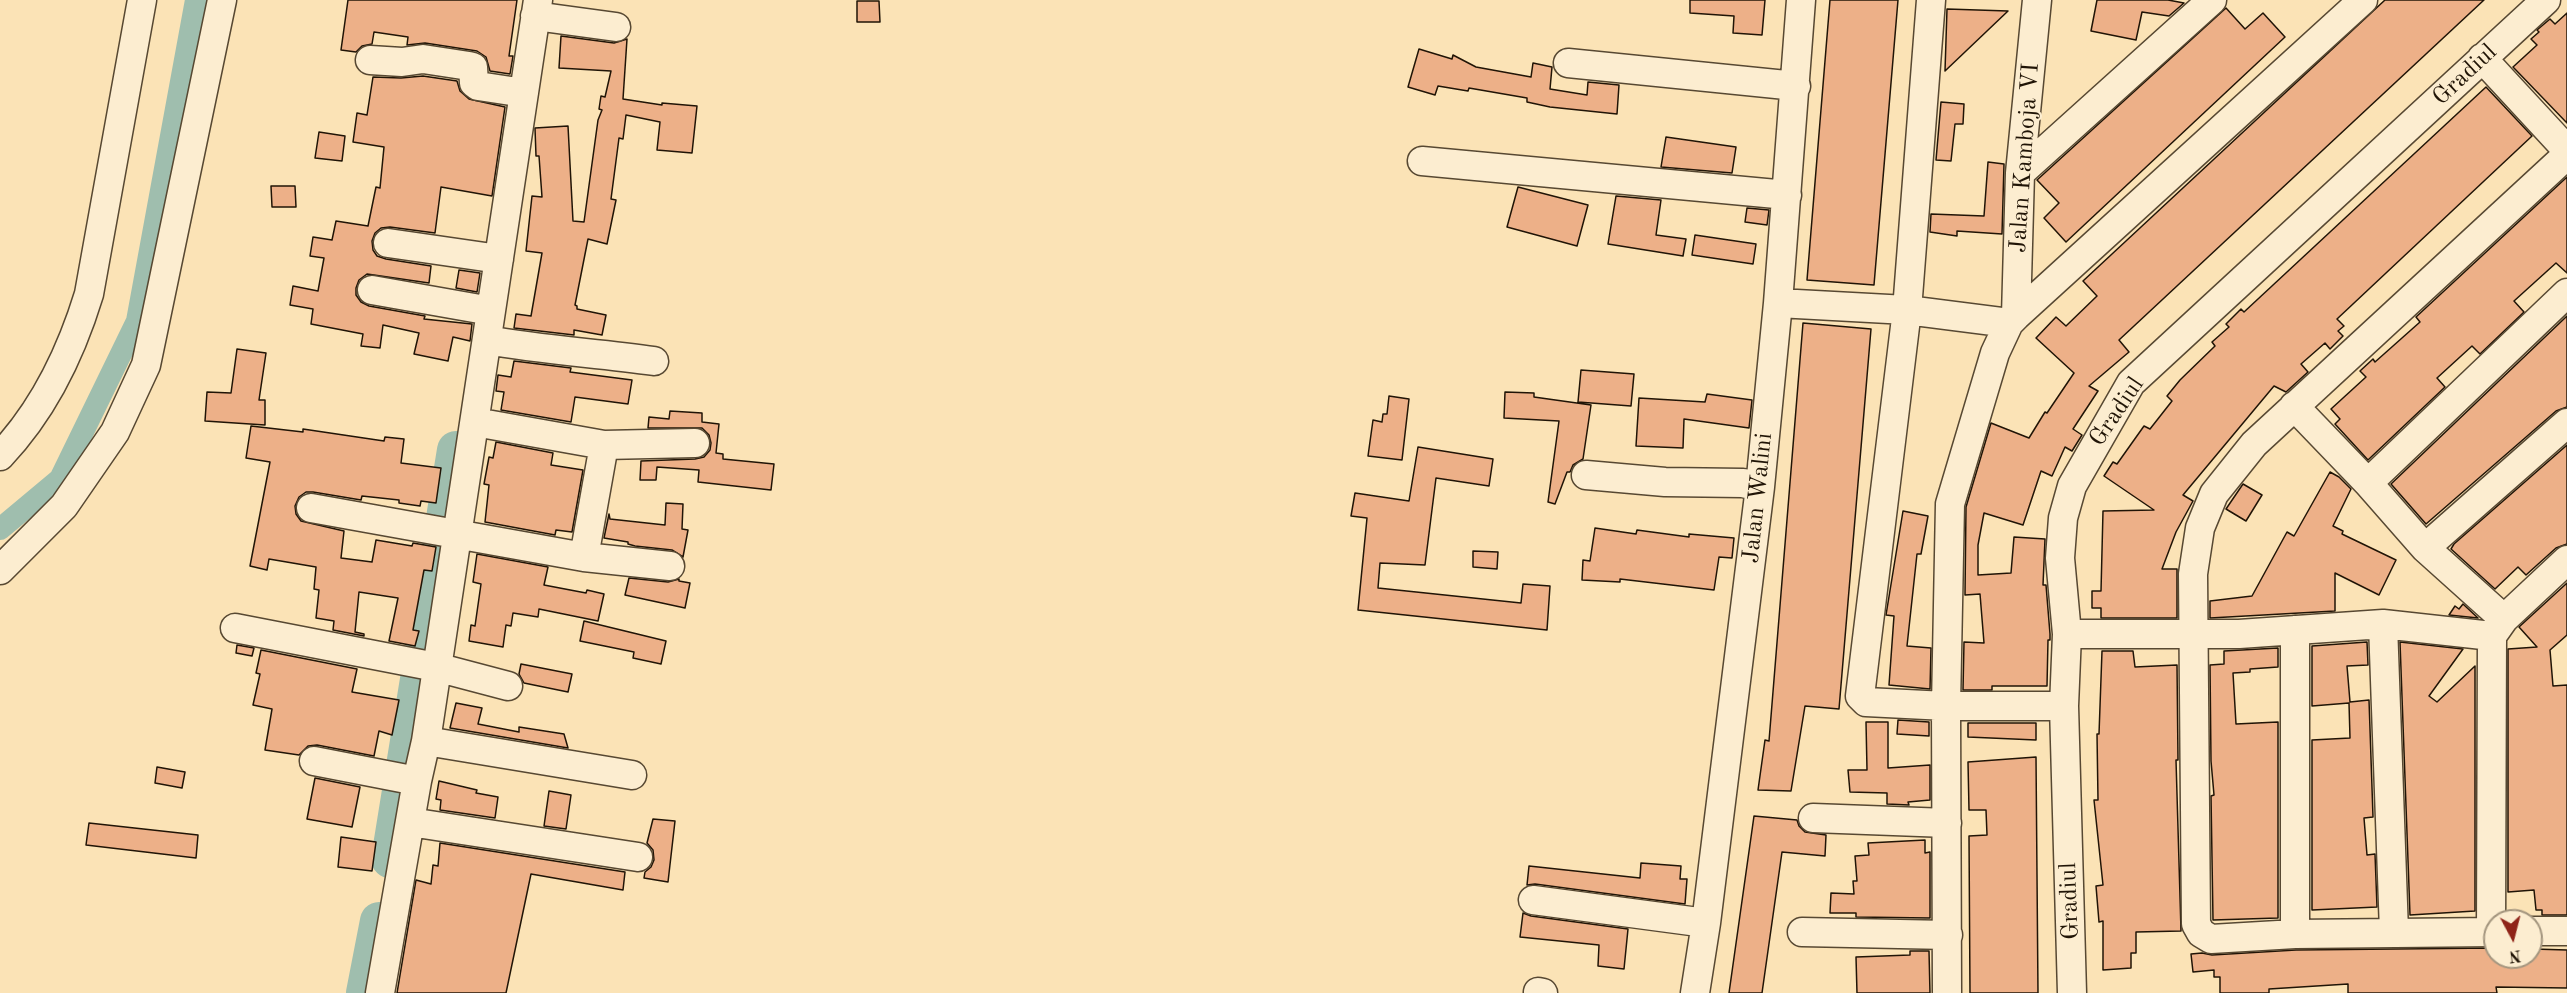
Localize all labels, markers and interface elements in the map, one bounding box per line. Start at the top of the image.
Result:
street label: Gradiul [2427,38,2503,112]
street label: Jalan Kamboja VI [2004,62,2046,254]
street label: Gradiul [2083,372,2151,452]
street label: Jalan Walini [1737,431,1779,565]
street label: Gradiul [2054,862,2086,940]
north arrow [2483,909,2543,969]
text: N [2508,946,2522,964]

